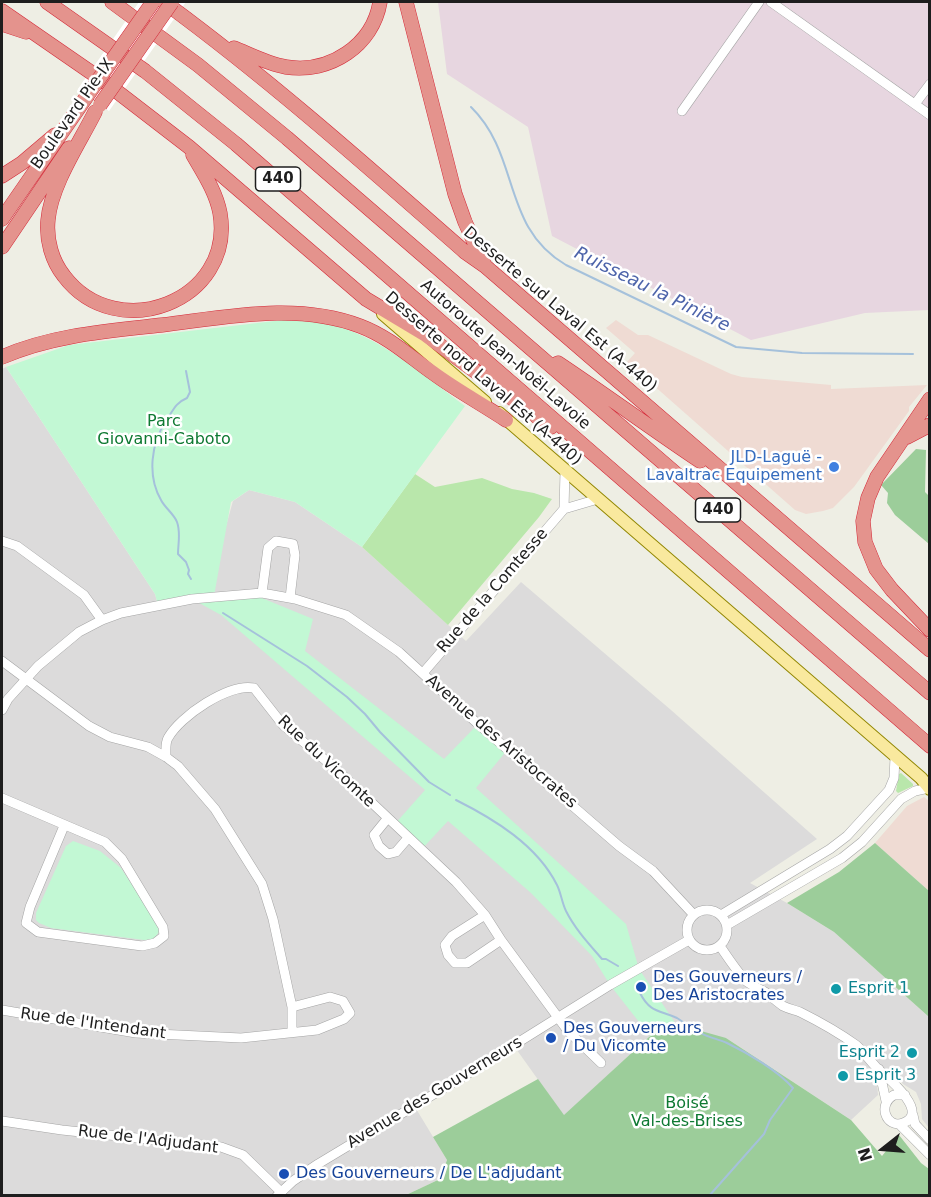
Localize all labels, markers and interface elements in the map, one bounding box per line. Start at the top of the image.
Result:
street label: Boulevard Pie-IX [28,55,118,173]
road number: 440 [256,167,300,191]
street label: Desserte sud Laval Est (A-440) [459,223,661,397]
water label: Ruisseau la Pinière [571,243,733,337]
street label: Autoroute Jean-Noël-Lavoie [416,276,594,434]
street label: Desserte nord Laval Est (A-440) [381,288,585,470]
park label: Parc Giovanni-Caboto [97,412,231,450]
place label: JLD-Laguë - Lavaltrac Equipement [646,448,822,486]
marker: JLD-Laguë - Lavaltrac Equipement [827,460,841,474]
road number: 440 [696,498,740,522]
street label: Rue de la Comtesse [434,525,552,657]
street label: Avenue des Aristocrates [422,671,580,813]
street label: Rue du Vicomte [273,712,379,812]
place label: Des Gouverneurs / Des Aristocrates [653,968,802,1006]
place label: Esprit 1 [848,979,909,999]
marker: Des Gouverneurs / Des Aristocrates [634,980,648,994]
marker: Esprit 1 [829,982,843,996]
street label: Rue de l'Intendant [19,1004,167,1044]
place label: Des Gouverneurs / Du Vicomte [563,1019,702,1057]
marker: Des Gouverneurs / Du Vicomte [544,1031,558,1045]
street label: Avenue des Gouverneurs [344,1033,526,1153]
place label: Esprit 2 [839,1043,900,1063]
marker: Esprit 2 [905,1046,919,1060]
place label: Esprit 3 [855,1066,916,1086]
marker: Esprit 3 [836,1069,850,1083]
park label: Boisé Val-des-Brises [631,1094,743,1132]
north arrow [853,1119,913,1179]
street label: Rue de l'Adjudant [77,1122,219,1158]
text: N [854,1145,876,1164]
place label: Des Gouverneurs / De L'adjudant [296,1164,562,1184]
marker: Des Gouverneurs / De L'adjudant [277,1167,291,1181]

